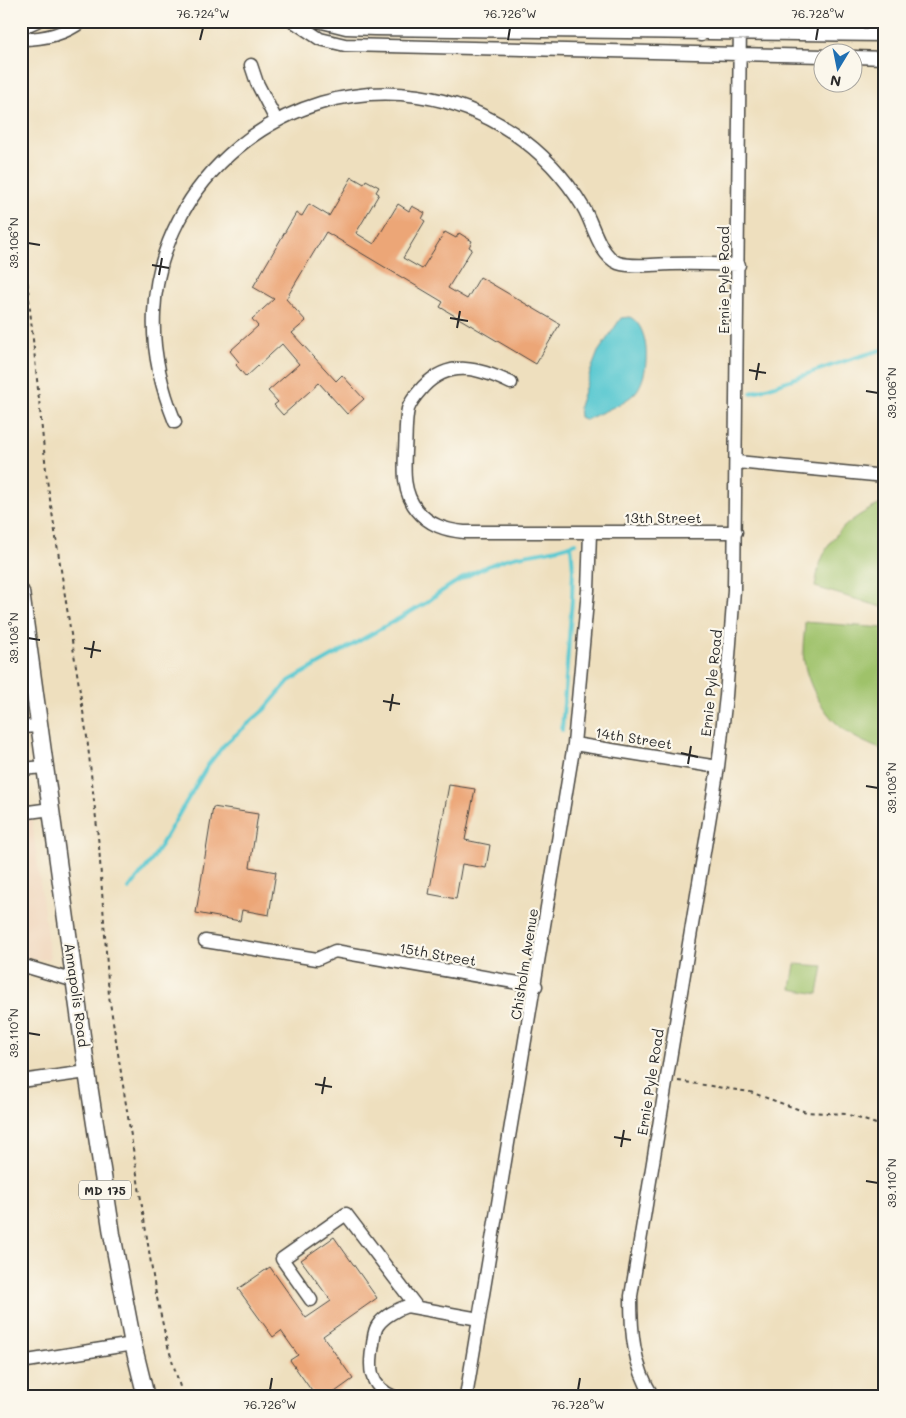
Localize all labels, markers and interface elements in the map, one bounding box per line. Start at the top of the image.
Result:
text: 76.724°W [176,5,230,21]
text: 76.726°W [483,5,537,21]
text: 76.728°W [791,5,845,21]
north arrow [814,42,864,92]
text: N [829,71,843,92]
text: 39.106°N [5,217,21,269]
street label: Ernie Pyle Road [714,226,733,334]
text: 39.106°N [883,367,899,419]
street label: 13th Street [624,508,702,527]
text: 39.108°N [5,612,21,664]
street label: Ernie Pyle Road [696,628,726,738]
street label: 14th Street [594,723,674,753]
text: 39.108°N [883,762,899,814]
street label: Chisholm Avenue [506,907,542,1021]
street label: 15th Street [398,938,478,970]
street label: Annapolis Road [60,942,94,1048]
text: 39.110°N [5,1008,21,1058]
street label: Ernie Pyle Road [632,1027,668,1137]
text: 39.110°N [883,1158,899,1208]
road number: MD 175 [79,1180,131,1200]
text: 76.726°W [243,1396,297,1412]
text: 76.728°W [551,1396,605,1412]

